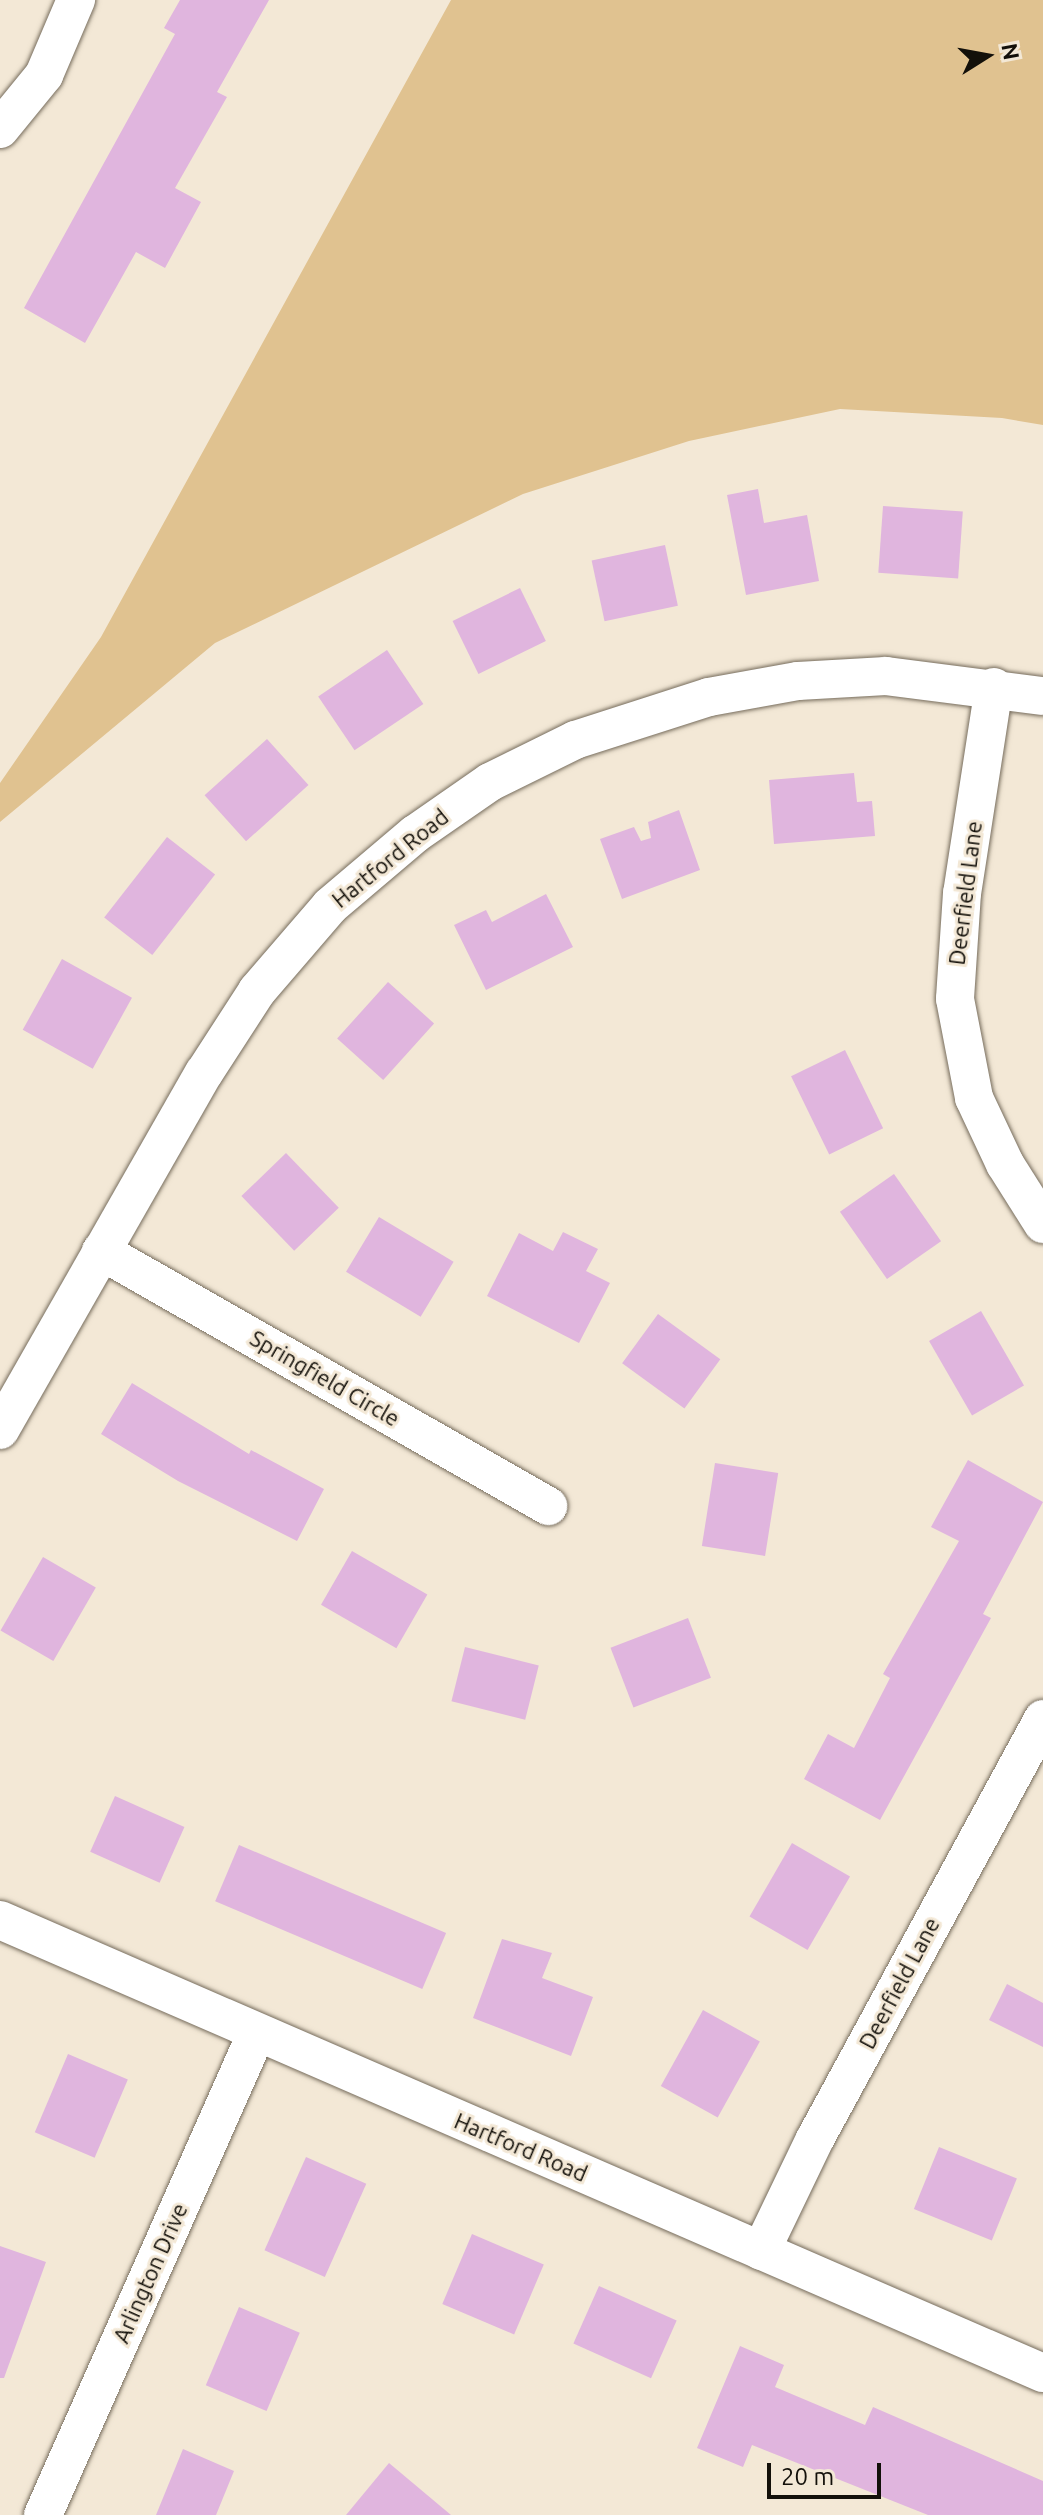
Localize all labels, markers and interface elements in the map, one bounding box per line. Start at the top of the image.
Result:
north arrow [947,16,1027,96]
text: N [997,41,1025,62]
street label: Hartford Road [327,803,453,913]
street label: Deerfield Lane [943,819,987,967]
street label: Springfield Circle [246,1325,404,1431]
street label: Deerfield Lane [853,1913,945,2053]
street label: Hartford Road [451,2107,591,2187]
street label: Arlington Drive [107,2199,193,2347]
scale bar [771,2447,885,2497]
text: 20 m [781,2463,834,2490]

